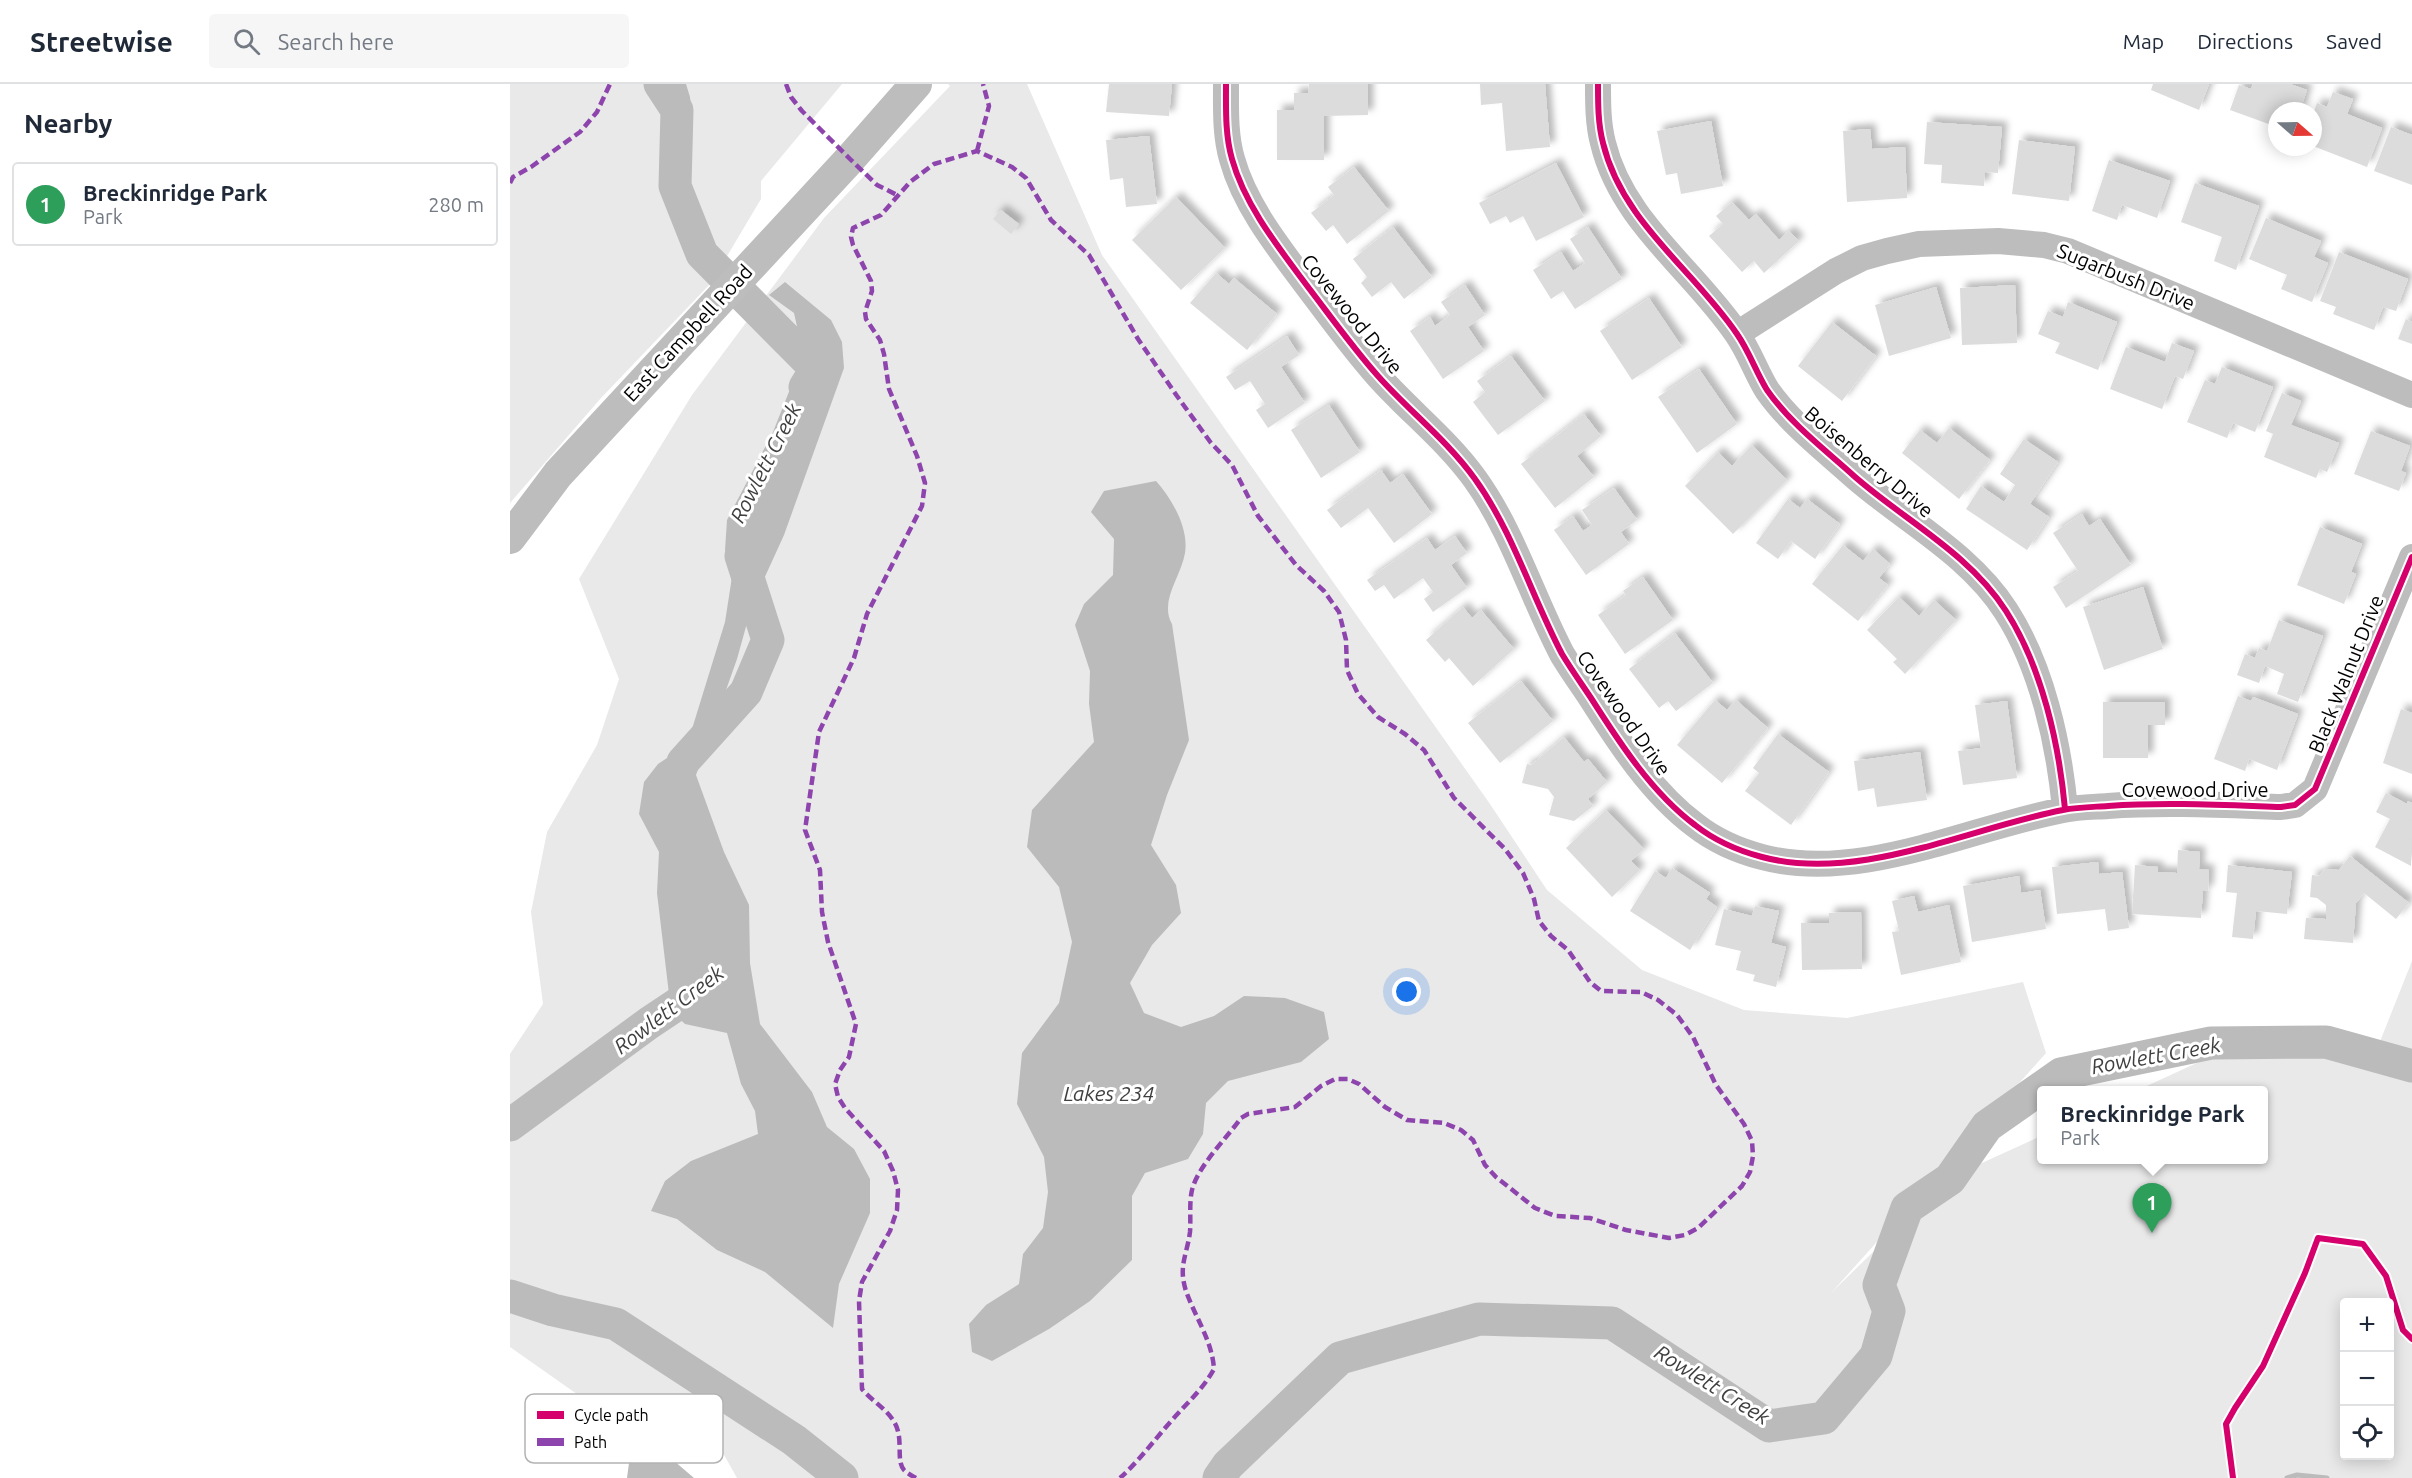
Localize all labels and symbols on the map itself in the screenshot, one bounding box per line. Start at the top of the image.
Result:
north arrow [2268,102,2322,156]
street label: Sugarbush Drive [2054,238,2198,315]
street label: Covewood Drive [1297,249,1408,378]
street label: East Campbell Road [619,260,757,406]
water label: Rowlett Creek [725,399,806,526]
street label: Boisenberry Drive [1801,401,1938,522]
street label: Black Walnut Drive [2303,591,2388,756]
street label: Covewood Drive [1573,646,1676,780]
street label: Covewood Drive [2121,778,2269,801]
water label: Rowlett Creek [609,960,728,1058]
your location [1392,977,1421,1006]
water label: Rowlett Creek [2089,1032,2223,1078]
water label: Lakes 234 [1064,1081,1155,1105]
pin: 1 [2132,1184,2172,1233]
water label: Rowlett Creek [1651,1339,1775,1429]
legend [525,1394,723,1463]
text: Cycle path [574,1406,649,1424]
text: Path [574,1433,607,1451]

